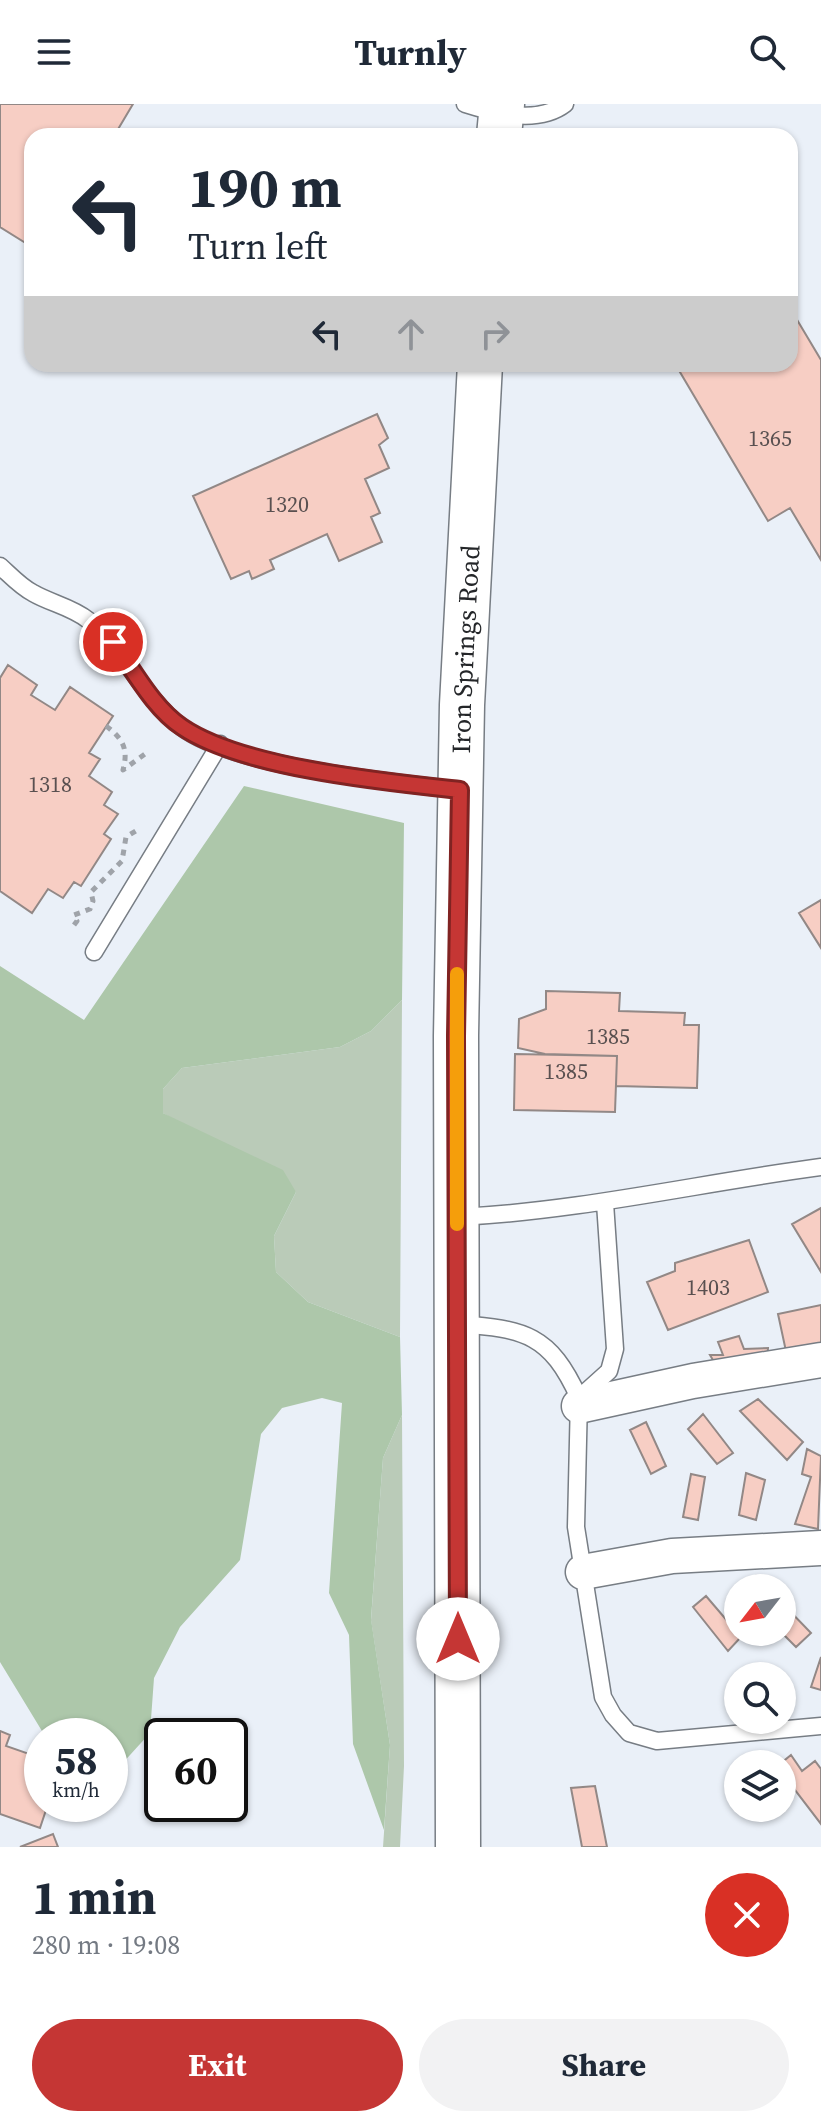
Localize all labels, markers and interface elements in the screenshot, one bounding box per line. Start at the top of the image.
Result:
text: Turnly [354,28,467,77]
icon: menu [32,30,76,74]
icon: search [745,30,789,74]
text: 190 m [188,149,342,226]
icon: left [56,160,160,264]
text: Turn left [188,222,327,271]
icon: left [305,312,349,356]
icon: ahead [389,312,433,356]
icon: right [473,312,517,356]
house number: 1365 [748,423,792,453]
house number: 1320 [265,489,309,519]
street label: Iron Springs Road [443,544,488,754]
pin [79,608,147,676]
icon: arrive [91,620,135,664]
house number: 1318 [28,769,72,799]
house number: 1385 [586,1021,630,1051]
house number: 1385 [544,1056,588,1086]
house number: 1403 [686,1272,730,1302]
north arrow [724,1574,796,1646]
map controls [724,1574,796,1822]
position arrow [416,1597,500,1681]
button: search [724,1662,796,1734]
speed limit sign: 60 [144,1718,248,1822]
text: 58 [54,1733,98,1787]
button: layers [724,1750,796,1822]
text: km/h [52,1776,100,1804]
text: 1 min [32,1864,157,1930]
button: close [705,1873,789,1957]
text: 280 m · 19:08 [32,1927,180,1963]
button: Exit [32,2019,403,2111]
button: Share [419,2019,789,2111]

